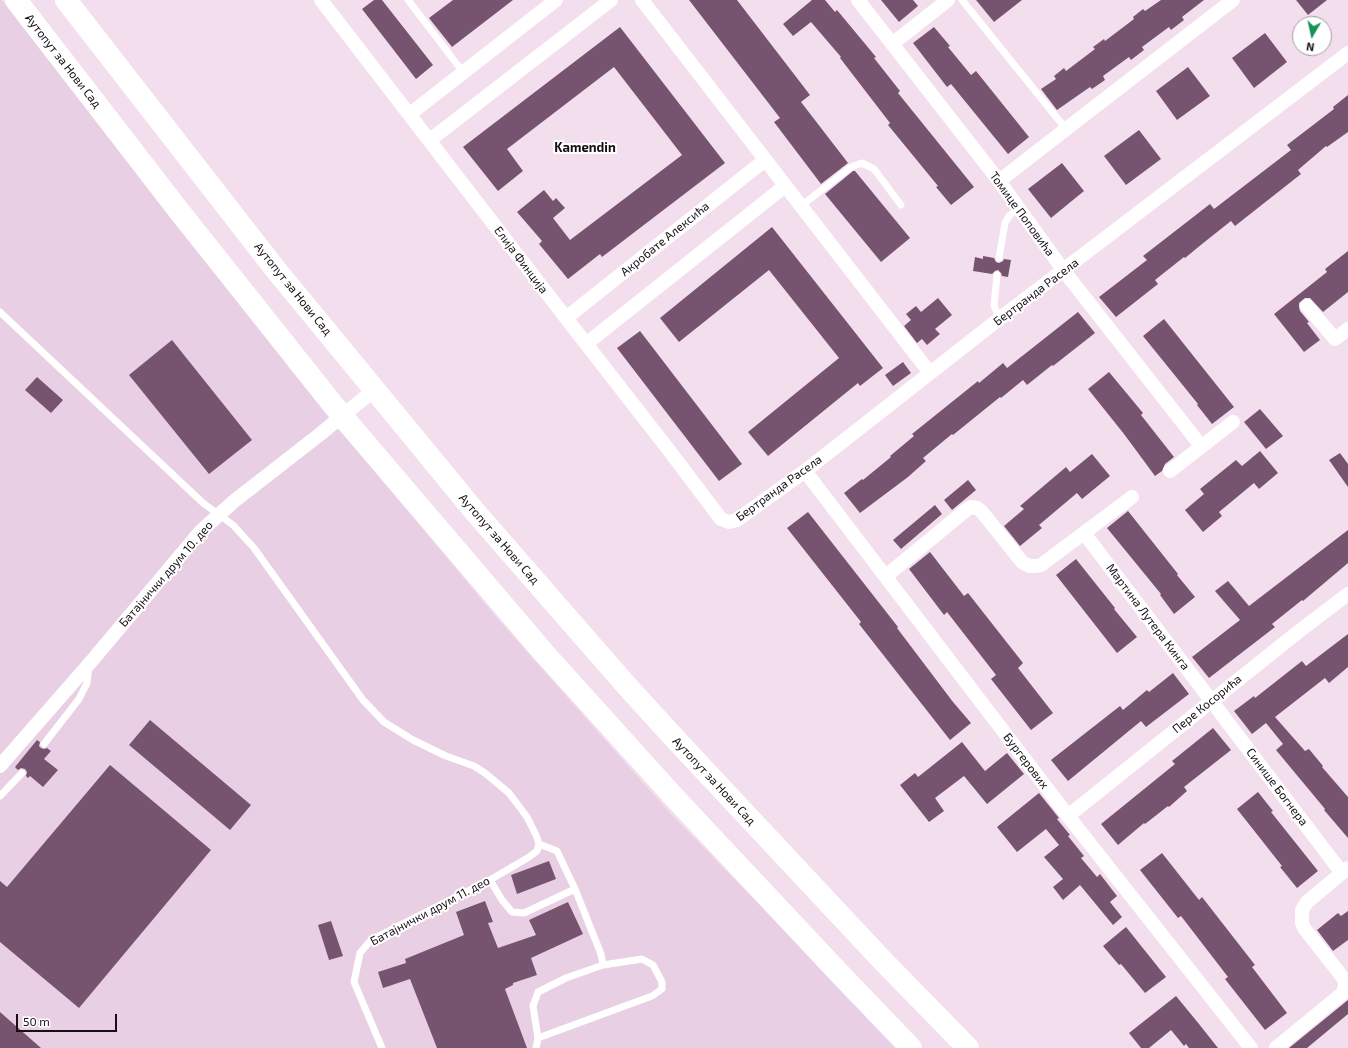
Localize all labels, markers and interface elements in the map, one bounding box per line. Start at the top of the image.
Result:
street label: Аутопут за Нови Сад [22,11,104,111]
north arrow [1292,16,1332,56]
text: N [1305,40,1315,54]
district label: Kamendin [554,140,616,156]
street label: Томице Поповића [987,169,1057,259]
street label: Акробате Алексића [618,199,712,279]
street label: Елија Финција [491,224,551,296]
street label: Аутопут за Нови Сад [251,240,335,338]
street label: Бертранда Расела [991,255,1081,329]
street label: Бертранда Расела [733,452,825,524]
street label: Аутопут за Нови Сад [456,491,542,587]
street label: Батајнички друм 10. део [116,518,216,630]
street label: Мартина Лутера Кинга [1103,561,1193,673]
street label: Пере Косорића [1169,672,1245,736]
street label: Бургерових [1000,730,1052,792]
street label: Аутопут за Нови Сад [669,734,759,828]
street label: Синише Богнера [1243,745,1311,829]
street label: Батајнички друм 11. део [368,873,492,949]
scale bar [18,1006,119,1032]
text: 50 m [23,1014,50,1028]

